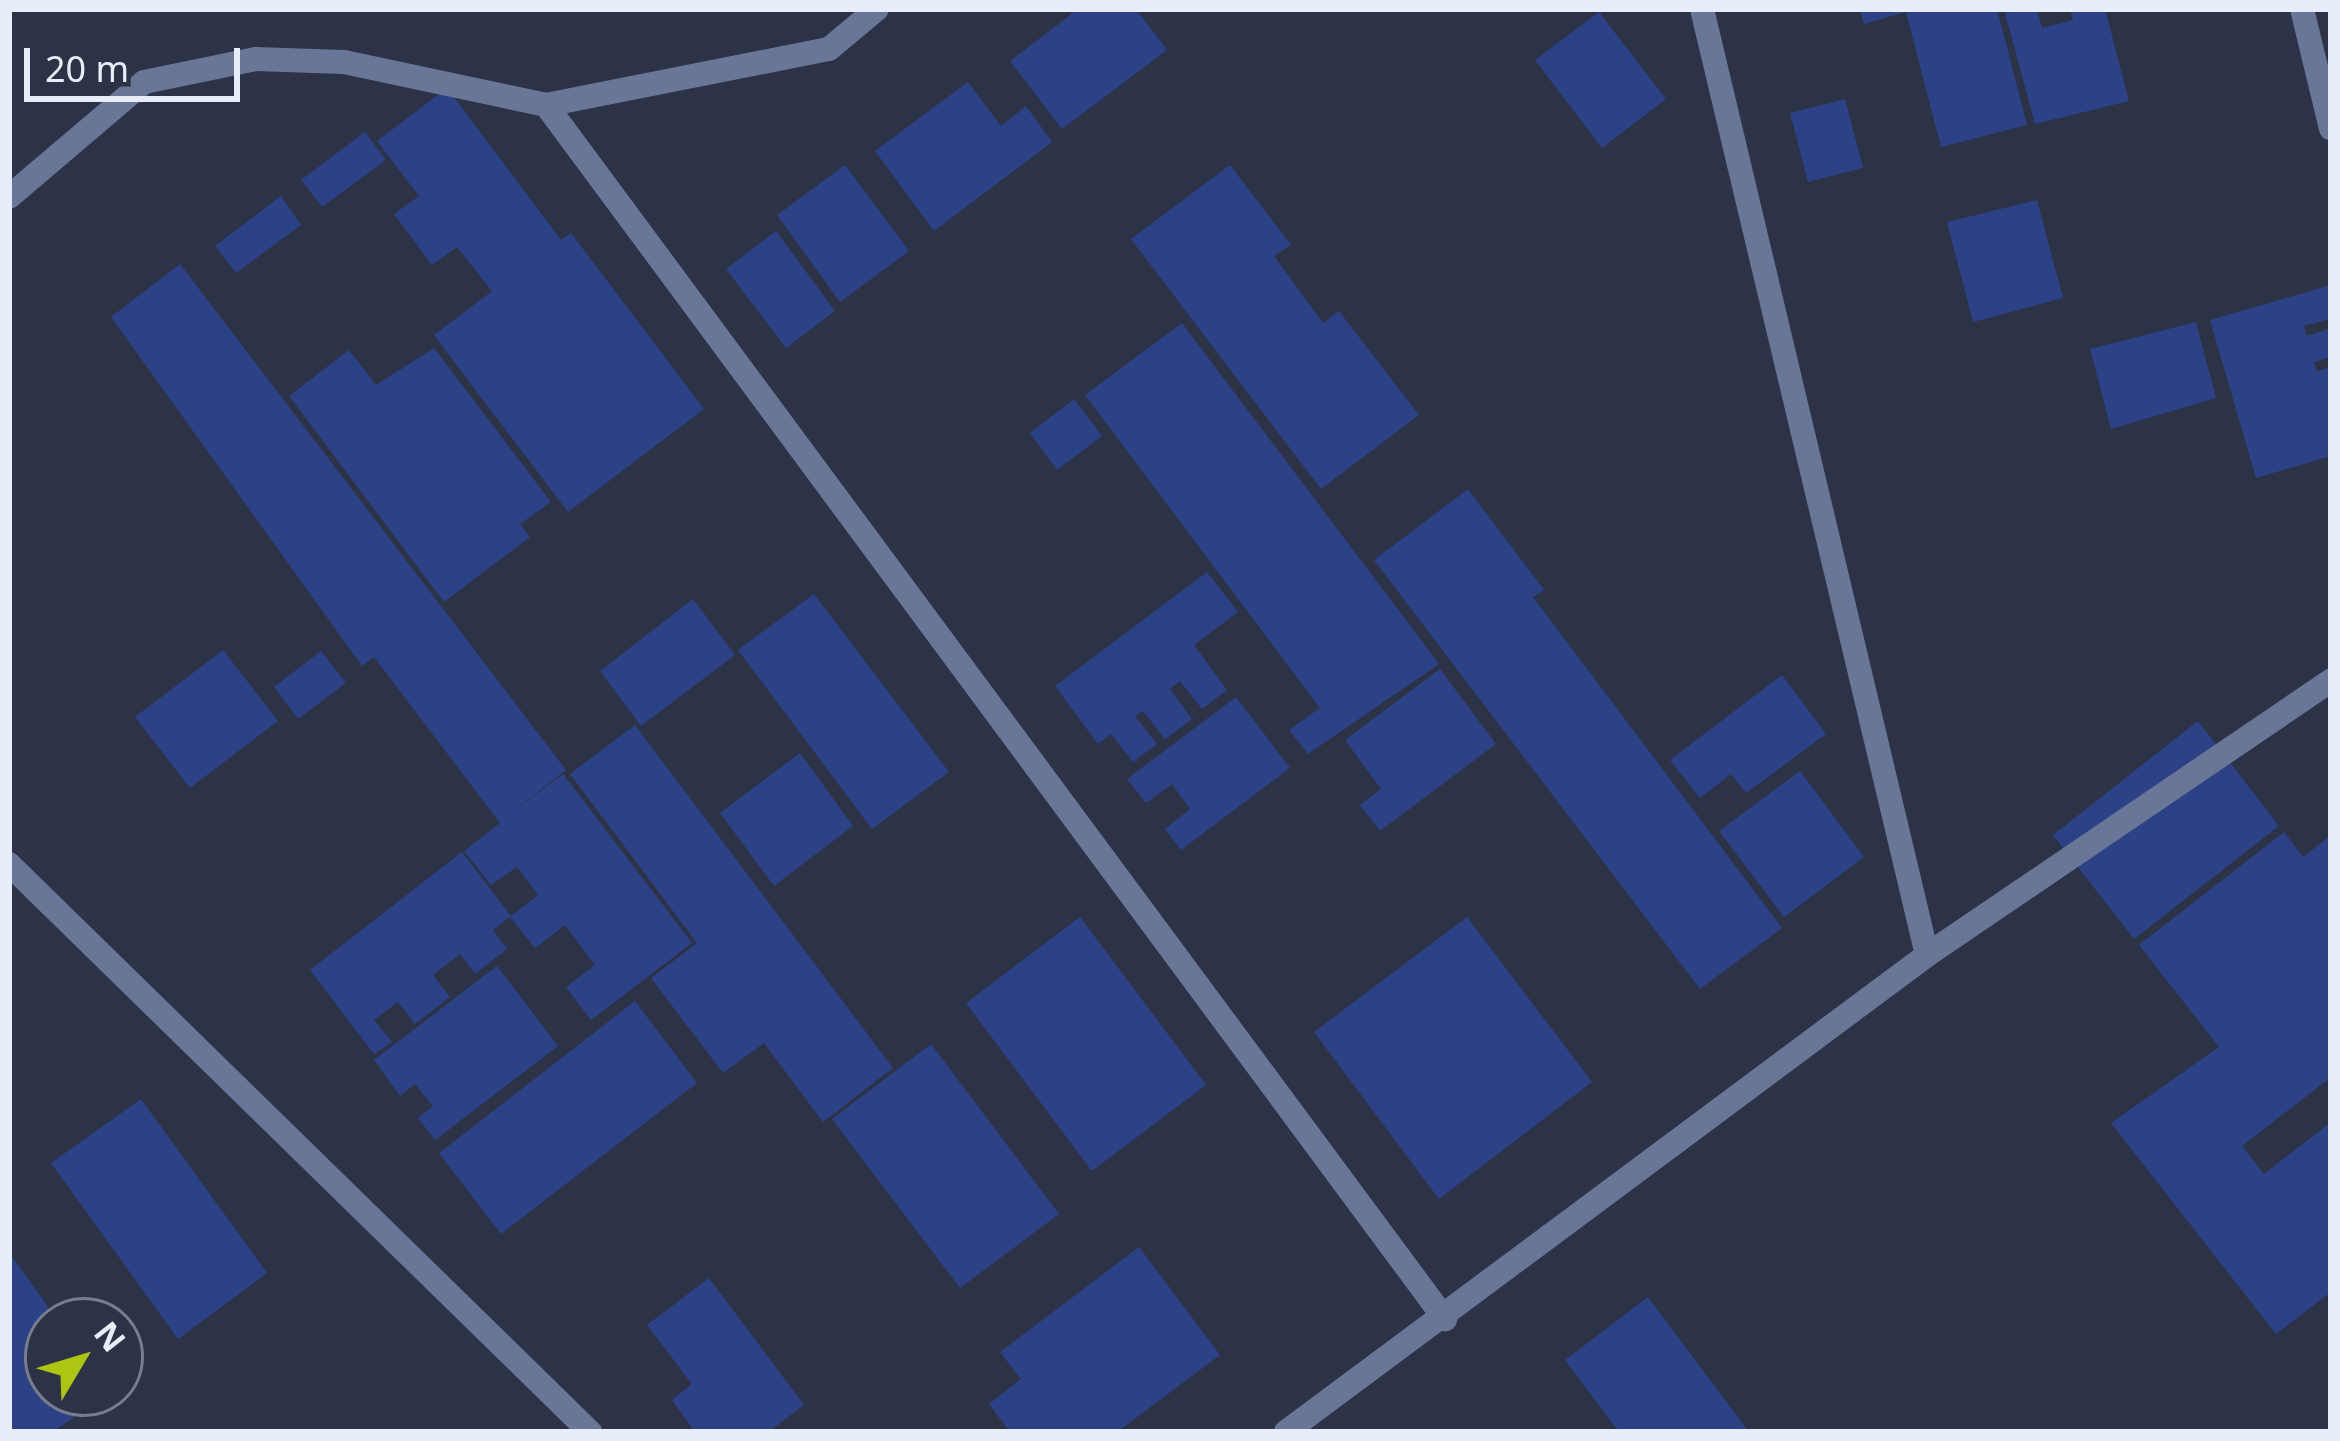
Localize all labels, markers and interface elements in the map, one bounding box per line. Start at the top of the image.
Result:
scale bar [30,24,246,98]
text: 20 m [45,44,129,93]
north arrow [24,1297,144,1417]
text: N [84,1312,136,1361]

